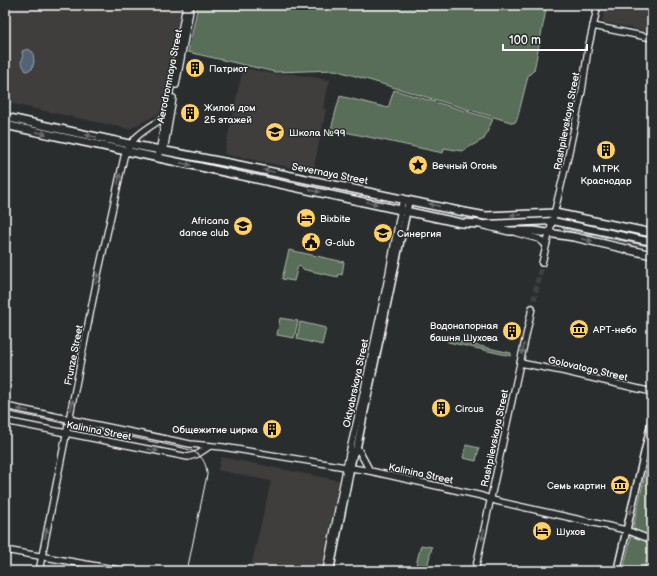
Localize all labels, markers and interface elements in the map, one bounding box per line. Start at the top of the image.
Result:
scale bar [503,26,587,52]
street label: Aerodromnaya Street [155,28,185,124]
text: 100 m [509,33,541,48]
building icon: Патриот [184,57,206,79]
place label: Патриот [209,63,248,75]
street label: Rashpilevskaya Street [552,71,582,171]
building icon: Жилой дом 25 этажей [179,102,201,124]
place label: Жилой дом 25 этажей [204,102,256,126]
school or university icon: Школа №99 [264,121,286,143]
place label: Школа №99 [289,127,346,139]
one-way arrow [34,130,47,136]
one-way arrow [85,132,97,138]
building icon: МТРК Краснодар [595,139,617,161]
place icon: Вечный Огонь [407,154,429,176]
place label: Вечный Огонь [432,160,497,172]
one-way arrow [179,161,192,167]
street label: Severnaya Street [291,161,369,187]
place label: МТРК Краснодар [580,163,632,187]
one-way arrow [262,168,275,174]
one-way arrow [116,173,122,185]
one-way arrow [308,188,321,194]
one-way arrow [366,201,379,207]
one-way arrow [428,202,440,208]
hotel icon: Bixbite [295,207,317,229]
one-way arrow [510,211,522,218]
place label: Bixbite [320,213,351,225]
place label: Africana dance club [179,215,229,239]
school or university icon: Africana dance club [232,215,254,237]
school or university icon: Синергия [372,222,394,244]
place label: Синергия [397,228,442,240]
public building icon: G-club [300,231,322,253]
place label: G-club [325,237,355,249]
one-way arrow [581,237,593,243]
one-way arrow [95,272,101,284]
museum icon: АРТ-небо [568,318,590,340]
place label: Водонапорная башня Шухова [430,320,498,344]
building icon: Водонапорная башня Шухова [501,320,523,342]
street label: Frunze Street [62,324,86,386]
place label: АРТ-небо [592,324,637,336]
street label: Oktyabrskaya Street [341,338,371,429]
one-way arrow [519,343,525,356]
street label: Golovatogo Street [547,354,629,384]
street label: Rashpilevskaya Street [479,388,511,488]
building icon: Circus [430,397,452,419]
one-way arrow [69,399,75,411]
place label: Circus [455,403,484,415]
one-way arrow [17,406,30,412]
building icon: Общежитие цирка [261,418,283,440]
street label: Kalinina Street [65,419,132,443]
place label: Общежитие цирка [172,424,258,436]
one-way arrow [147,447,159,453]
street label: Kalinina Street [387,461,454,487]
museum icon: Семь картин [609,474,631,496]
place label: Семь картин [547,480,606,492]
one-way arrow [628,503,634,515]
hotel icon: Шухов [531,520,553,542]
place label: Шухов [556,526,586,538]
one-way arrow [44,527,50,539]
one-way arrow [479,529,485,541]

